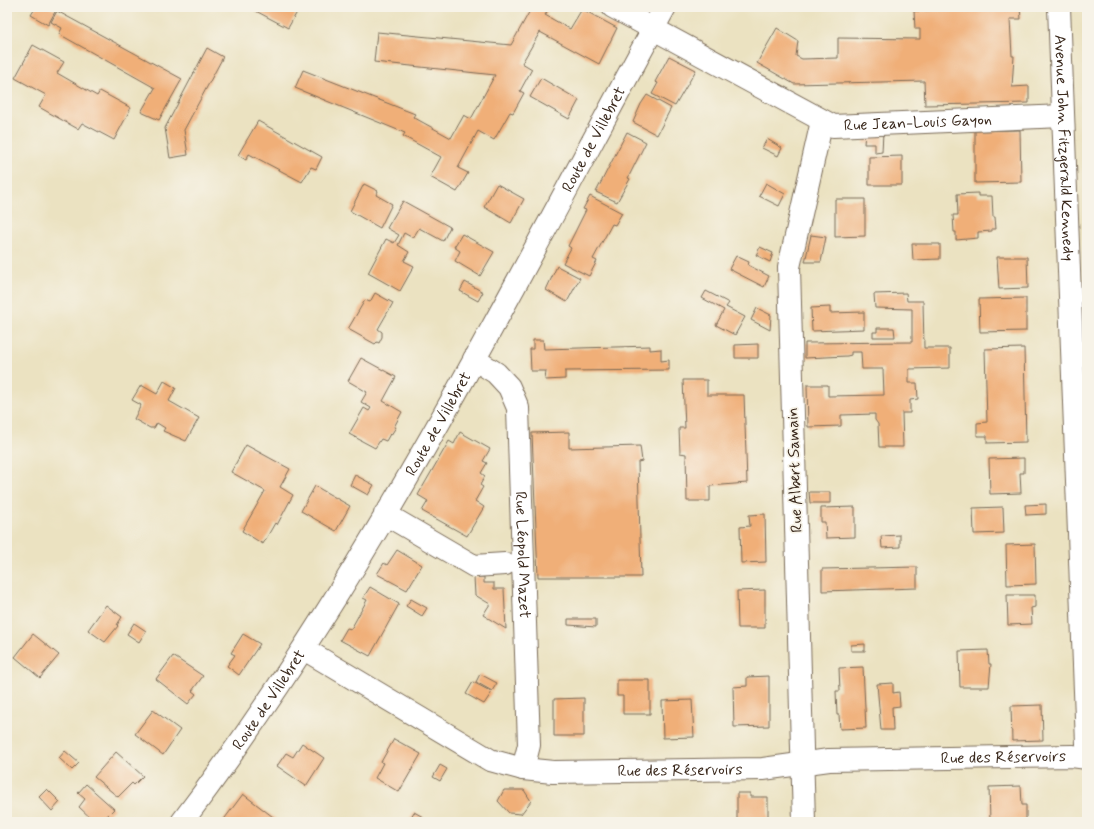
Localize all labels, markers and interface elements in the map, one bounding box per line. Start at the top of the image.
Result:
street label: Avenue John Fitzgerald Kennedy [1050,34,1079,262]
street label: Route de Villebret [557,82,631,196]
street label: Rue Jean-Louis Gayon [843,109,992,136]
street label: Route de Villebret [400,367,476,480]
street label: Rue Albert Samain [782,407,808,533]
street label: Rue Léopold Mazet [510,491,535,619]
street label: Route de Villebret [227,645,310,754]
street label: Rue des Réservoirs [941,746,1066,769]
street label: Rue des Réservoirs [617,759,743,782]

